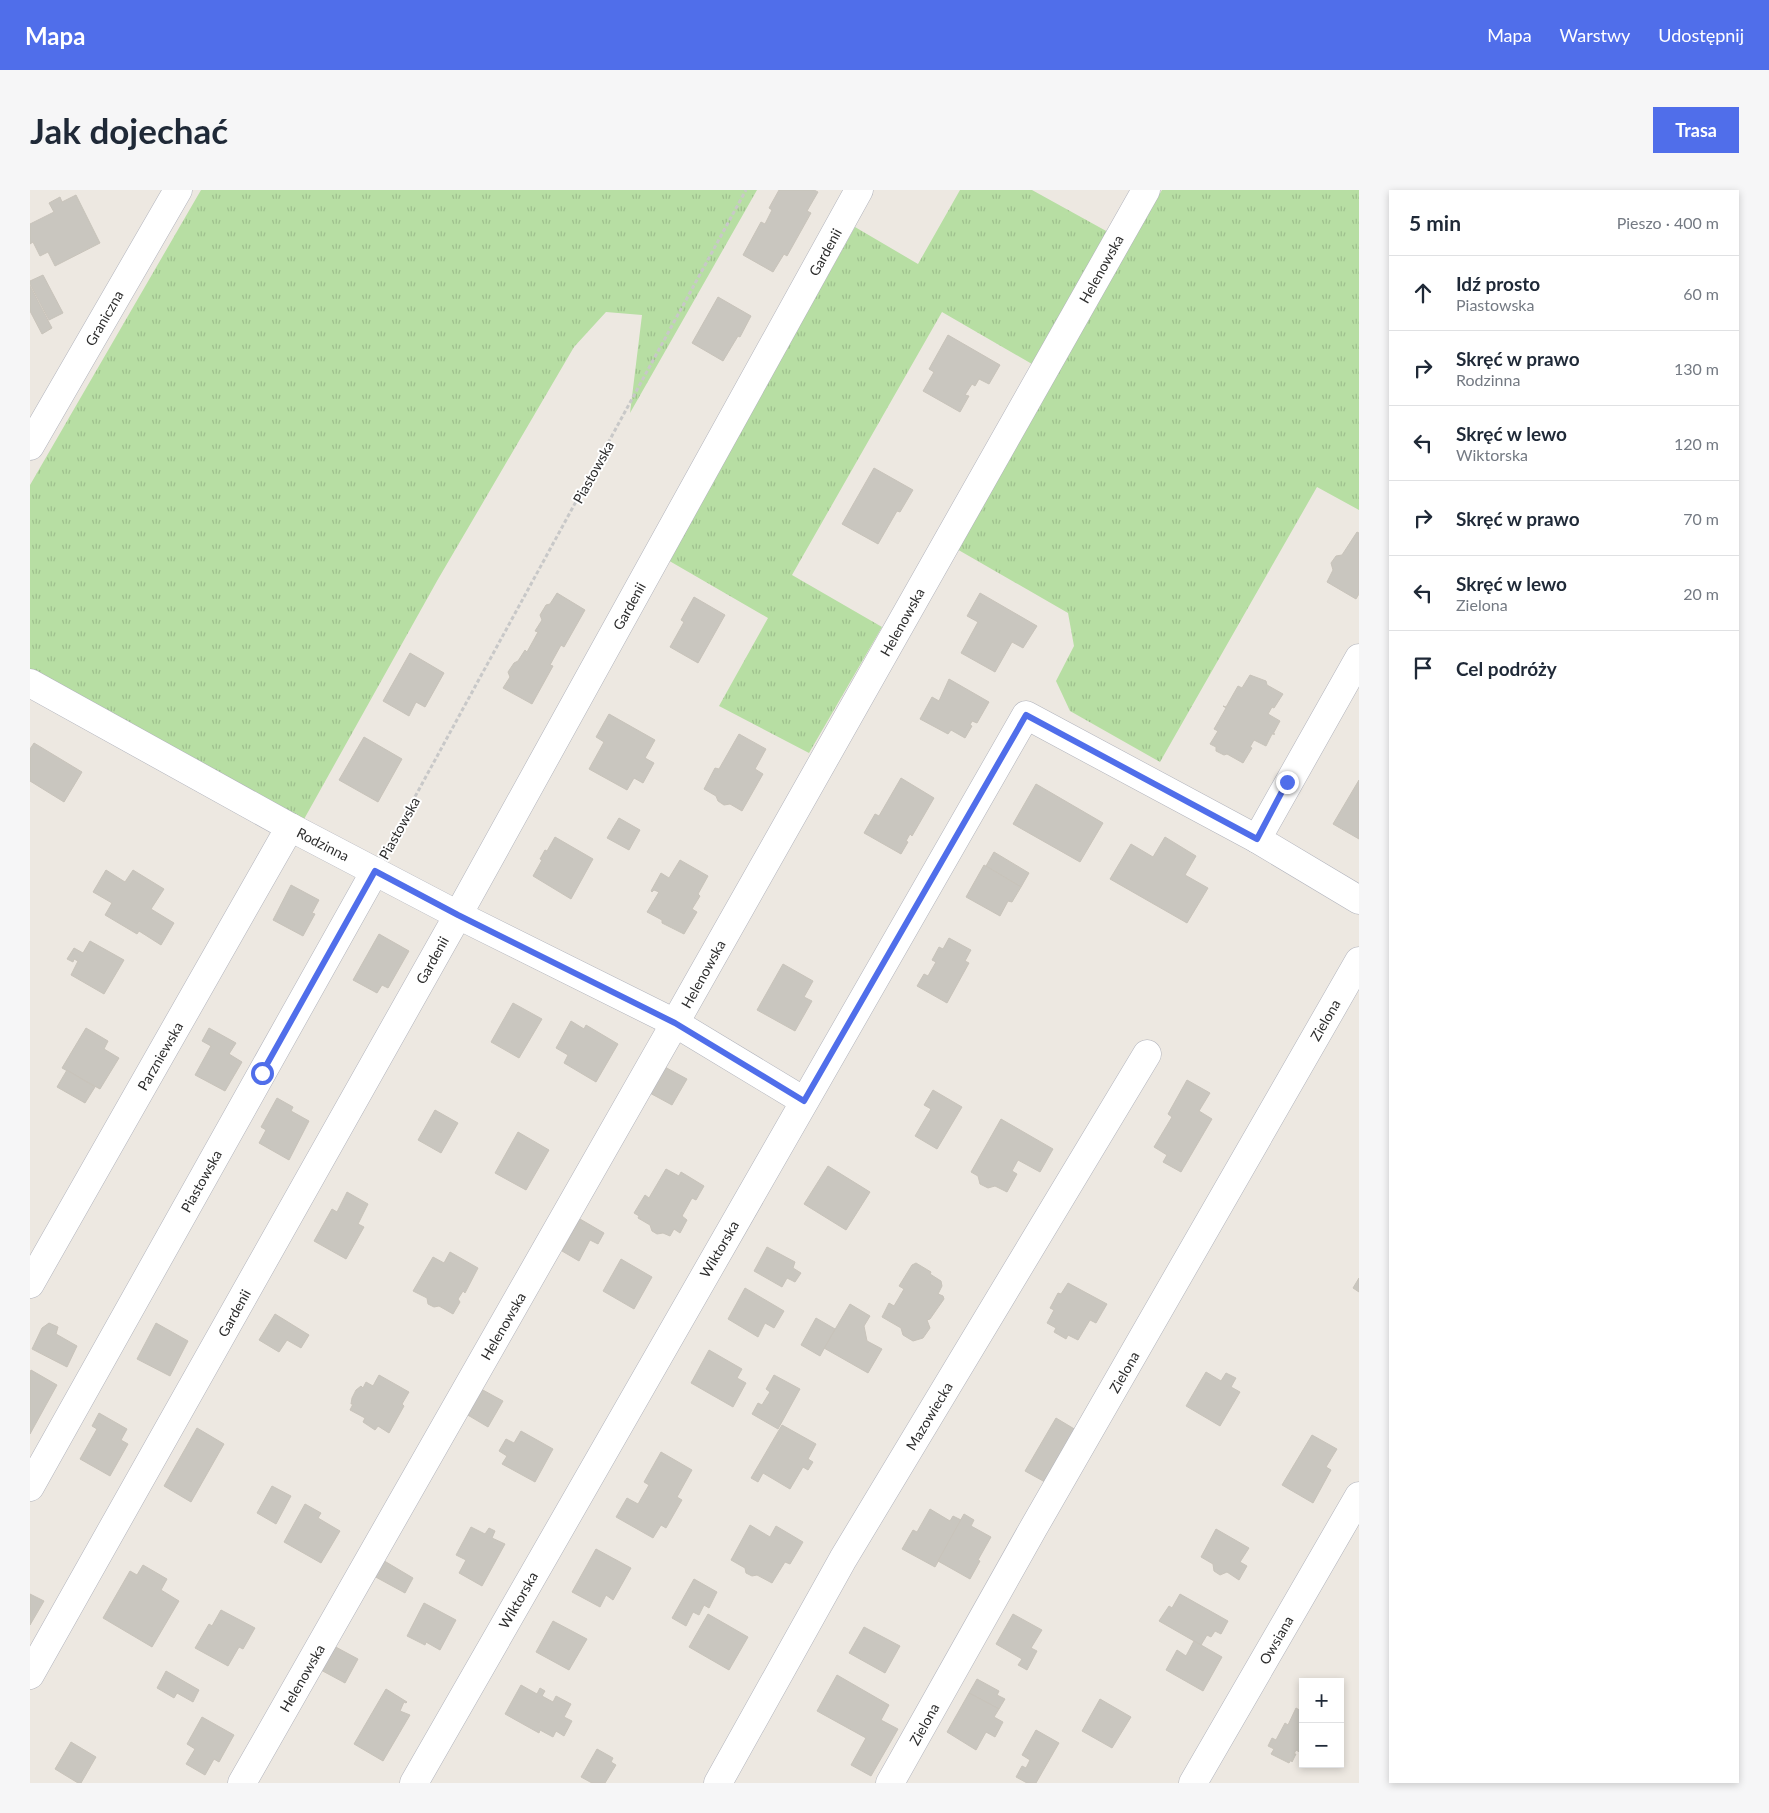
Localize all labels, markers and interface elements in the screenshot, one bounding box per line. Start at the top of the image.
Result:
text: Mapa [25,21,85,50]
text: Mapa [1487,24,1532,46]
text: Warstwy [1560,24,1630,46]
text: Udostępnij [1658,24,1744,46]
button: Trasa [1653,107,1739,153]
text: Jak dojechać [30,109,228,151]
text: 5 min [1409,210,1461,235]
text: Pieszo · 400 m [1617,213,1719,232]
street label: Gardenii [805,225,845,279]
street label: Helenowska [1075,232,1127,306]
text: Idź prosto [1456,272,1540,295]
icon: ahead [1409,279,1437,307]
text: 60 m [1683,284,1719,303]
street label: Graniczna [81,287,127,349]
text: Piastowska [1456,295,1534,314]
text: Skręć w prawo [1456,347,1580,370]
icon: right [1409,354,1437,382]
text: 130 m [1674,359,1719,378]
text: Rodzinna [1456,370,1520,389]
text: Skręć w lewo [1456,422,1567,445]
icon: left [1409,429,1437,457]
text: 120 m [1674,434,1719,453]
street label: Piastowska [569,438,617,506]
text: Wiktorska [1456,445,1528,464]
icon: right [1409,504,1437,532]
text: Skręć w prawo [1456,507,1580,530]
text: 70 m [1683,509,1719,528]
text: Skręć w lewo [1456,572,1567,595]
street label: Gardenii [609,579,649,633]
icon: left [1409,579,1437,607]
text: 20 m [1683,584,1719,603]
street label: Helenowska [876,585,928,659]
text: Zielona [1456,595,1508,614]
icon: arrive [1409,654,1437,682]
text: Cel podróży [1456,657,1557,680]
route end [1276,771,1299,794]
street label: Piastowska [375,794,423,862]
street label: Rodzinna [294,824,352,864]
street label: Gardenii [412,933,452,987]
street label: Helenowska [677,937,729,1011]
street label: Zielona [1306,996,1344,1044]
street label: Parzniewska [134,1019,186,1093]
route start [251,1062,274,1085]
street label: Piastowska [177,1147,225,1215]
street label: Wiktorska [696,1217,742,1281]
street label: Gardenii [214,1286,254,1340]
street label: Helenowska [477,1289,529,1363]
street label: Zielona [1105,1348,1143,1396]
street label: Mazowiecka [902,1379,956,1453]
street label: Wiktorska [495,1568,541,1632]
street label: Owsiana [1255,1613,1297,1667]
street label: Helenowska [276,1641,328,1715]
map controls [1299,1678,1344,1768]
button: + [1299,1678,1344,1723]
street label: Zielona [906,1700,942,1748]
button: − [1299,1723,1344,1768]

